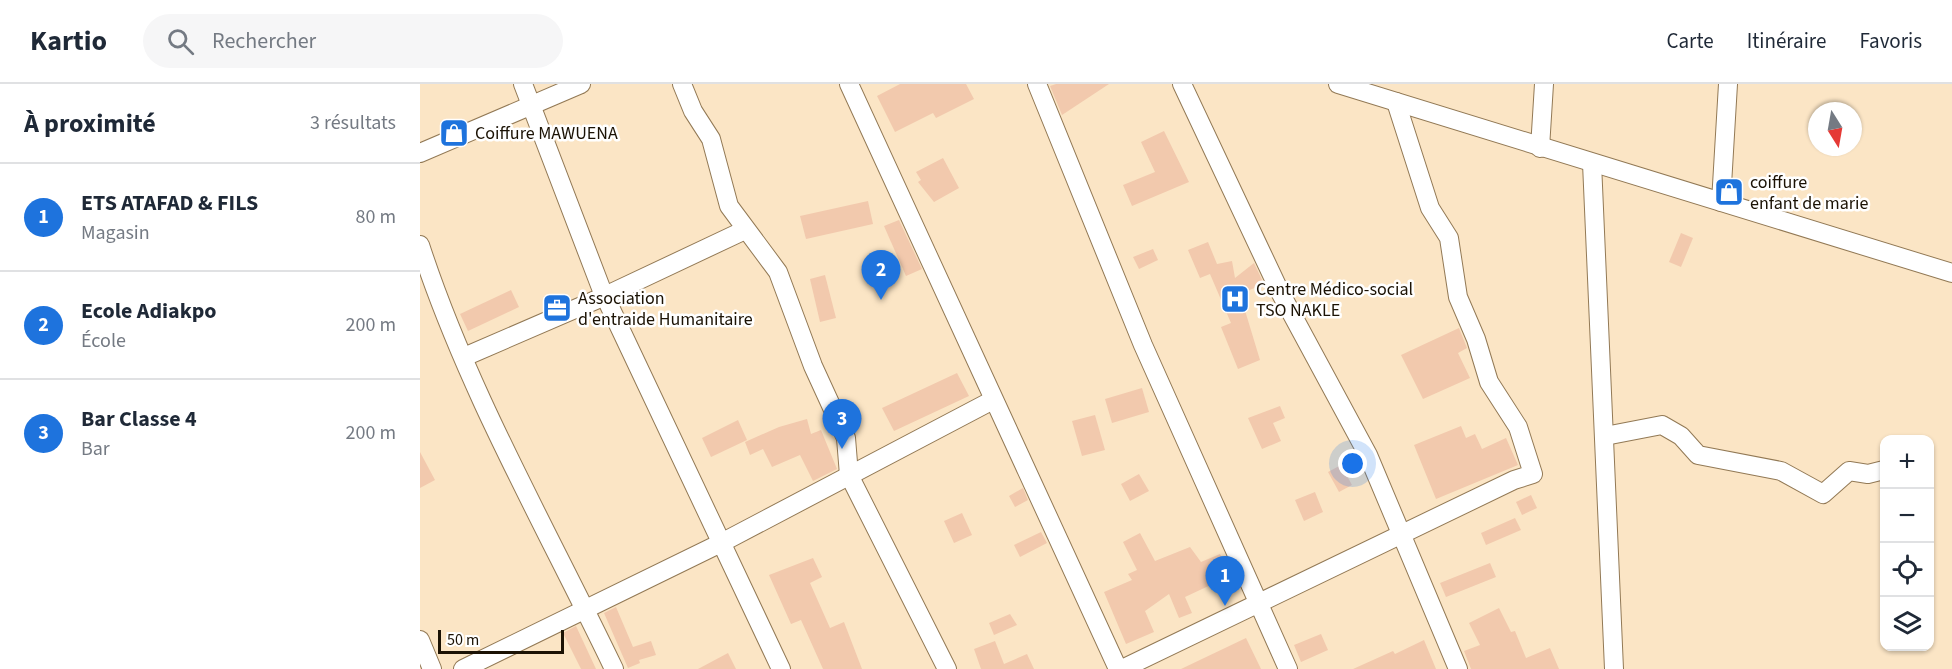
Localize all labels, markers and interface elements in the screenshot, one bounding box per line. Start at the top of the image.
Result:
search box [143,14,563,68]
text: Kartio [30,21,107,61]
icon: search [164,25,197,58]
text: Rechercher [212,25,316,57]
text: Carte [1667,26,1714,56]
text: Itinéraire [1747,26,1826,56]
text: Favoris [1859,26,1922,56]
north arrow [1808,102,1862,156]
text: À proximité [24,105,156,142]
text: 3 résultats [310,109,396,137]
shop icon: Coiffure MAWUENA [438,117,470,149]
place label: Coiffure MAWUENA [475,121,618,146]
place label: coiffure enfant de marie [1750,170,1868,216]
shop icon: coiffure enfant de marie [1713,176,1745,208]
text: ETS ATAFAD & FILS [81,187,258,219]
text: 1 [38,203,49,231]
text: 80 m [356,203,396,231]
text: Magasin [81,219,150,247]
pin: 2 [862,250,900,300]
place label: Centre Médico-social TSO NAKLE [1256,277,1413,323]
hospital icon: Centre Médico-social TSO NAKLE [1219,283,1251,315]
place label: Association d'entraide Humanitaire [578,286,753,332]
office icon: Association d'entraide Humanitaire [541,292,573,324]
text: Ecole Adiakpo [81,295,217,327]
text: 2 [38,311,49,339]
text: 200 m [346,311,396,339]
text: École [81,327,126,355]
pin: 3 [822,400,862,449]
text: Bar Classe 4 [81,403,197,435]
text: 3 [38,419,49,447]
text: 200 m [346,419,396,447]
text: Bar [81,435,110,463]
map controls [1880,435,1934,651]
button: + [1880,435,1934,489]
your location [1338,449,1367,478]
button: − [1880,489,1934,543]
button: locate [1880,543,1934,597]
pin: 1 [1206,556,1244,606]
button: layers [1880,597,1934,651]
scale bar [438,627,564,654]
text: 50 m [447,629,479,651]

